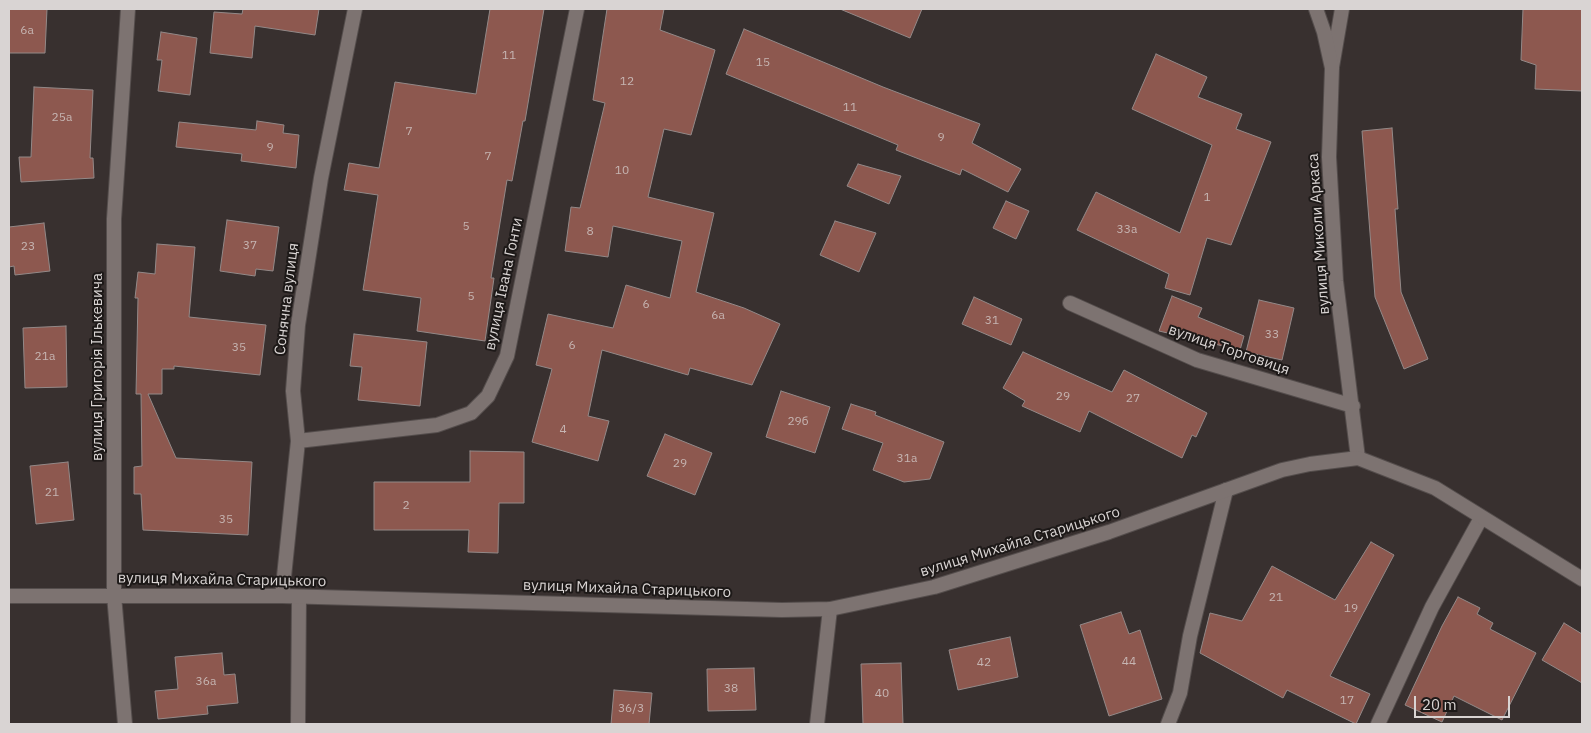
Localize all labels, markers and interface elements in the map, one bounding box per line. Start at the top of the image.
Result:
house number: 6а [20,24,34,38]
house number: 11 [502,49,516,63]
house number: 15 [756,56,770,70]
house number: 12 [620,75,634,89]
house number: 11 [843,101,857,115]
house number: 25а [52,111,72,125]
house number: 7 [405,125,413,139]
house number: 9 [937,131,945,145]
house number: 9 [266,141,274,155]
house number: 7 [484,150,492,164]
street label: вулиця Миколи Аркаса [1304,153,1334,315]
house number: 10 [615,164,629,178]
house number: 1 [1203,191,1211,205]
street label: вулиця Івана Гонти [481,216,527,352]
house number: 5 [462,220,470,234]
house number: 33а [1117,223,1137,237]
house number: 8 [586,225,594,239]
house number: 37 [243,239,257,253]
house number: 23 [21,240,35,254]
street label: Сонячна вулиця [271,242,303,356]
street label: вулиця Григорія Ількевича [89,273,107,461]
house number: 5 [467,290,475,304]
house number: 6 [642,298,650,312]
house number: 6а [711,309,725,323]
house number: 31 [985,314,999,328]
street label: вулиця Торговиця [1166,321,1292,379]
house number: 33 [1265,328,1279,342]
house number: 6 [568,339,576,353]
house number: 35 [232,341,246,355]
house number: 21а [35,350,55,364]
house number: 29 [1056,390,1070,404]
house number: 27 [1126,392,1140,406]
house number: 29б [787,415,809,429]
house number: 4 [559,423,567,437]
house number: 31а [897,452,917,466]
house number: 29 [673,457,687,471]
house number: 21 [45,486,59,500]
house number: 2 [402,499,410,513]
street label: вулиця Михайла Старицького [918,503,1122,581]
house number: 35 [219,513,233,527]
street label: вулиця Михайла Старицького [118,569,326,591]
street label: вулиця Михайла Старицького [523,576,731,602]
house number: 21 [1269,591,1283,605]
house number: 19 [1344,602,1358,616]
house number: 44 [1122,655,1136,669]
house number: 42 [977,656,991,670]
house number: 36а [196,675,216,689]
house number: 38 [724,682,738,696]
scale bar [1416,686,1512,718]
house number: 40 [875,687,889,701]
house number: 17 [1340,694,1354,708]
text: 20 m [1422,695,1457,714]
house number: 36/3 [618,702,644,716]

